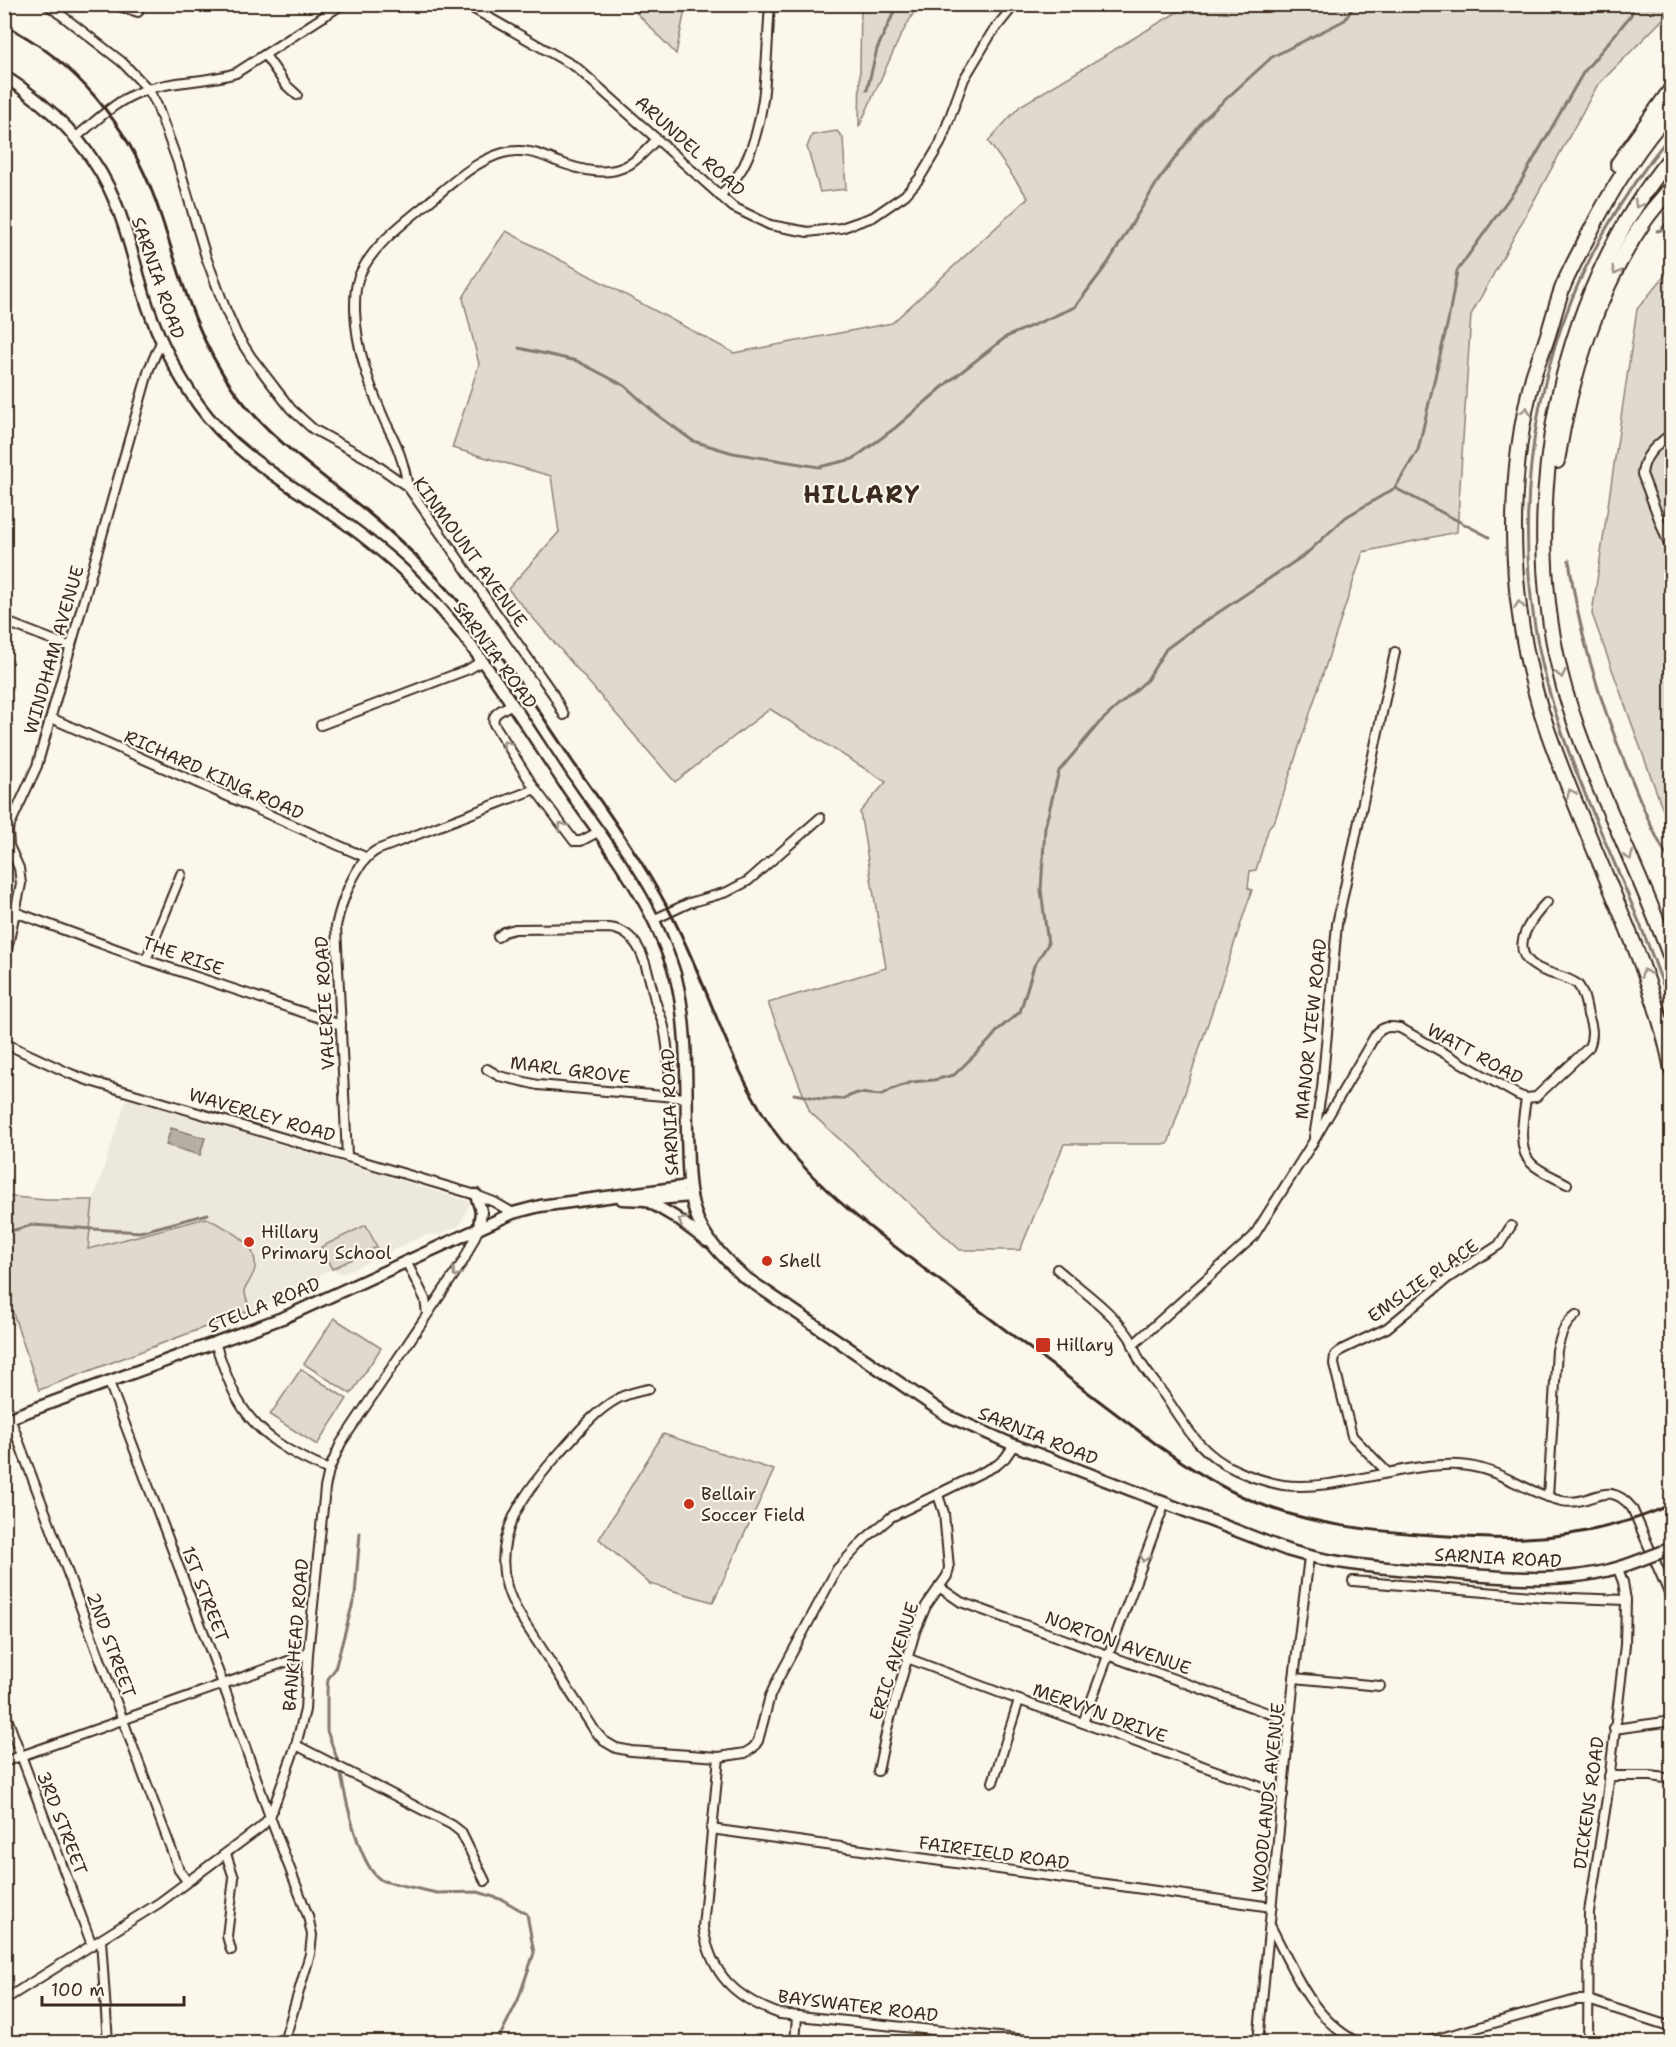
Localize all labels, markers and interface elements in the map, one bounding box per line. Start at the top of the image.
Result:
street label: ARUNDEL ROAD [630,90,750,202]
one-way arrow [1634,198,1646,208]
street label: SARNIA ROAD [126,214,190,342]
one-way arrow [1612,264,1623,275]
one-way arrow [1519,407,1532,417]
street label: KINMOUNT AVENUE [407,472,533,632]
district label: HILLARY [803,479,921,511]
street label: WINDHAM AVENUE [18,563,90,737]
street label: SARNIA ROAD [448,596,542,714]
one-way arrow [1513,601,1526,610]
one-way arrow [1554,669,1567,679]
street label: RICHARD KING ROAD [120,725,308,826]
one-way arrow [502,740,513,751]
one-way arrow [1566,788,1578,799]
one-way arrow [558,821,569,832]
one-way arrow [1622,850,1634,861]
street label: THE RISE [139,931,227,981]
street label: VALERIE ROAD [309,935,341,1071]
street label: MANOR VIEW ROAD [1290,937,1332,1121]
one-way arrow [1639,968,1652,979]
street label: WATT ROAD [1423,1018,1528,1090]
street label: SARNIA ROAD [656,1048,684,1176]
street label: MARL GROVE [509,1051,631,1089]
street label: WAVERLEY ROAD [186,1083,338,1147]
one-way arrow [677,1218,688,1229]
place label: Hillary Primary School [261,1220,392,1265]
street label: EMSLIE PLACE [1363,1234,1483,1328]
marker: Hillary Primary School [242,1235,256,1249]
place label: Shell [779,1249,821,1273]
marker: Shell [760,1254,774,1268]
one-way arrow [452,1266,463,1277]
street label: STELLA ROAD [204,1271,324,1338]
place label: Hillary [1056,1333,1114,1357]
marker: Hillary [1034,1336,1052,1354]
street label: SARNIA ROAD [974,1401,1102,1471]
place label: Bellair Soccer Field [701,1482,805,1527]
marker: Bellair Soccer Field [682,1497,696,1511]
street label: 1ST STREET [176,1543,234,1645]
street label: SARNIA ROAD [1434,1543,1562,1573]
one-way arrow [1139,1552,1152,1563]
street label: BANKHEAD ROAD [277,1558,315,1712]
street label: 2ND STREET [81,1589,141,1701]
street label: ERIC AVENUE [864,1599,924,1723]
street label: NORTON AVENUE [1042,1605,1194,1681]
street label: MERVYN DRIVE [1029,1678,1171,1748]
street label: WOODLANDS AVENUE [1246,1701,1290,1895]
street label: DICKENS ROAD [1568,1735,1610,1871]
street label: 3RD STREET [31,1768,93,1878]
street label: FAIRFIELD ROAD [917,1831,1071,1875]
scale bar [42,1969,184,2007]
text: 100 m [51,1978,105,2002]
street label: BAYSWATER ROAD [776,1984,940,2028]

